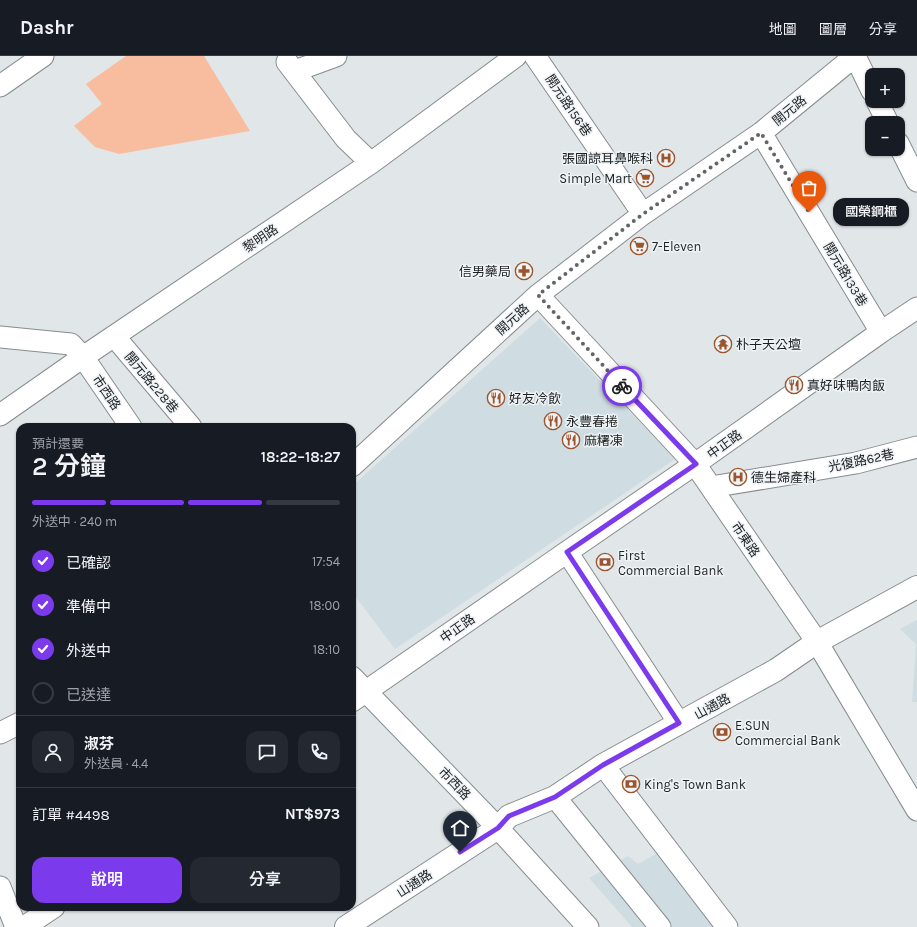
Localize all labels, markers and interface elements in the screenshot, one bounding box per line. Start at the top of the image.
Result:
text: Dashr [20,17,73,39]
text: 地圖 [769,21,797,38]
text: 圖層 [819,21,847,38]
text: 分享 [869,21,897,38]
map controls [865,68,905,156]
button: + [865,68,905,108]
street label: 開元路156巷 [542,72,595,139]
street label: 開元路 [769,92,809,128]
button: − [865,116,905,156]
hospital icon: 張國諒耳鼻喉科 [656,148,676,168]
place label: 張國諒耳鼻喉科 [562,151,653,166]
supermarket icon: Simple Mart [635,168,655,188]
place label: Simple Mart [559,171,632,186]
pin [792,171,826,212]
icon: bag [798,177,820,199]
callout: 國榮鋼櫃 [833,198,909,226]
text: 國榮鋼櫃 [845,204,897,219]
street label: 黎明路 [240,221,281,256]
supermarket icon: 7-Eleven [629,236,649,256]
place label: 7-Eleven [652,239,701,254]
street label: 開元路133巷 [821,240,870,309]
pharmacy icon: 信男藥局 [514,261,534,281]
place label: 信男藥局 [459,264,511,279]
street label: 開元路 [493,301,532,338]
temple icon: 朴子天公壇 [713,334,733,354]
place label: 朴子天公壇 [736,337,801,352]
street label: 開元路228巷 [122,349,181,416]
courier [602,366,642,406]
street label: 市西路 [89,372,124,413]
icon: bike [611,375,633,397]
restaurant icon: 真好味鴨肉飯 [784,375,804,395]
place label: 真好味鴨肉飯 [807,378,885,393]
restaurant icon: 好友冷飲 [486,388,506,408]
place label: 好友冷飲 [509,391,561,406]
restaurant icon: 永豐春捲 [543,411,563,431]
place label: 永豐春捲 [566,414,618,429]
street label: 中正路 [704,427,744,462]
restaurant icon: 麻糬凍 [561,430,581,450]
place label: 麻糬凍 [584,433,623,448]
text: 預計還要 [32,436,84,451]
street label: 光復路62巷 [827,446,895,475]
text: 18:22–18:27 [261,448,340,466]
text: 2 分鐘 [32,451,106,482]
hospital icon: 德生婦產科 [728,467,748,487]
place label: 德生婦產科 [751,470,816,485]
text: 外送中 · 240 m [32,514,117,529]
street label: 市東路 [728,519,763,560]
place label: First Commercial Bank [618,548,724,578]
icon: check [32,550,54,572]
bank icon: First Commercial Bank [595,552,615,572]
text: 已確認 [66,554,111,572]
text: 17:54 [312,554,340,569]
icon: check [32,594,54,616]
text: 準備中 [66,598,111,616]
text: 18:00 [309,598,340,613]
street label: 中正路 [437,611,478,646]
icon: check [32,638,54,660]
text: 外送中 [66,642,111,660]
text: 18:10 [313,642,340,657]
text: 已送達 [66,686,111,704]
street label: 山通路 [692,690,733,722]
place label: E.SUN Commercial Bank [735,718,841,748]
bank icon: E.SUN Commercial Bank [712,722,732,742]
button: person [32,731,74,773]
button: chat [246,731,288,773]
button: phone [298,731,340,773]
text: 淑芬 [84,735,114,753]
text: 外送員 · 4.4 [84,756,148,771]
street label: 市西路 [436,764,474,803]
bank icon: King's Town Bank [621,774,641,794]
place label: King's Town Bank [644,777,746,792]
text: NT$973 [285,805,340,823]
text: 訂單 #4498 [32,806,110,824]
pin [443,811,477,852]
icon: home [449,817,471,839]
button: 說明 [32,857,182,903]
button: 分享 [190,857,340,903]
street label: 山通路 [394,867,435,900]

